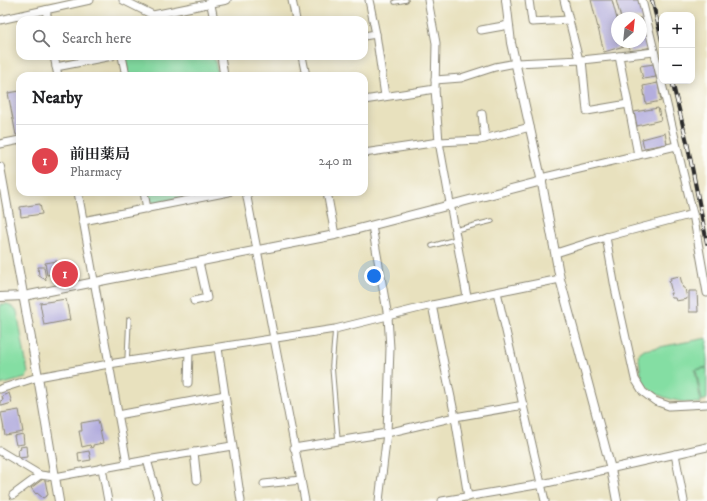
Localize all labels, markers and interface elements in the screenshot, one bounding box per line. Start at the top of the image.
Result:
north arrow [611,12,647,48]
map controls [659,12,695,84]
button: + [659,12,695,48]
search box [16,16,368,60]
icon: search [30,27,52,49]
text: Search here [62,29,131,48]
button: − [659,48,695,84]
text: Nearby [32,87,82,109]
text: 前田薬局 [70,145,130,164]
text: 1 [43,153,47,169]
text: 240 m [319,153,352,169]
text: Pharmacy [70,164,122,180]
pin: 1 [52,259,78,289]
your location [364,266,384,286]

